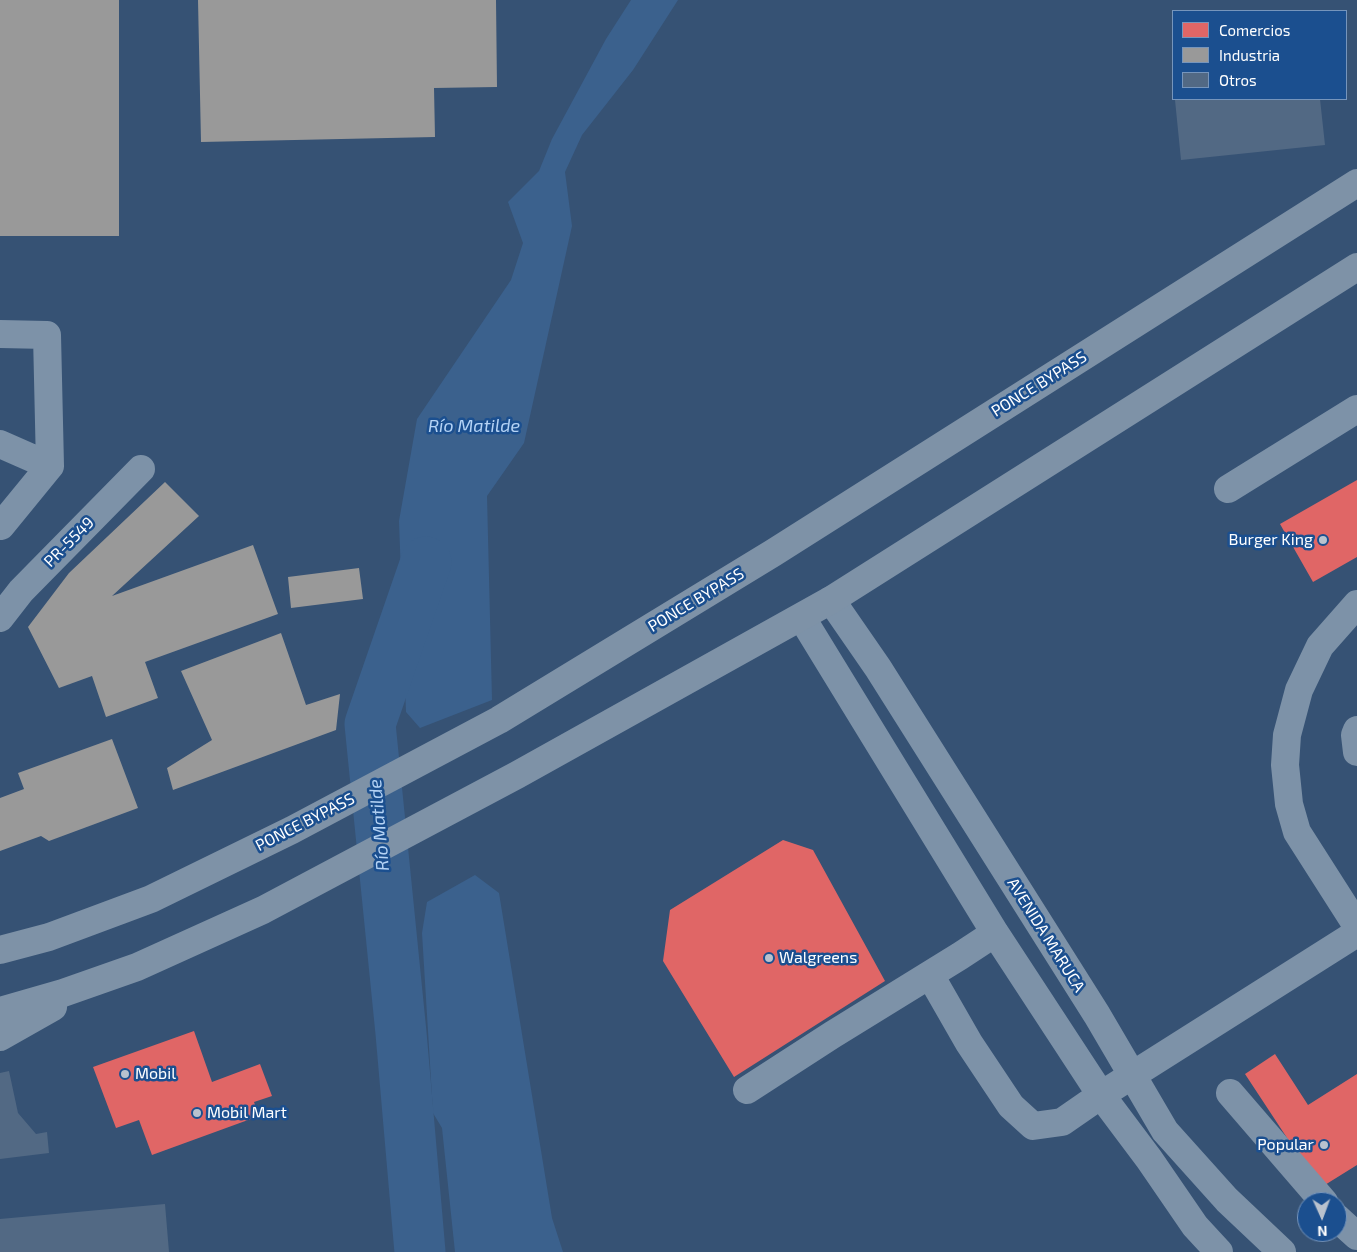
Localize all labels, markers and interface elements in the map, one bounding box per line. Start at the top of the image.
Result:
legend [1172,10,1347,100]
text: Comercios [1219,21,1290,39]
text: Industria [1219,46,1280,64]
text: Otros [1219,71,1257,89]
street label: PONCE BYPASS [988,347,1090,421]
water label: Río Matilde [428,415,520,437]
street label: PR-5549 [40,513,98,571]
place label: Burger King [1229,530,1313,550]
marker: Burger King [1317,534,1329,546]
street label: PONCE BYPASS [644,564,748,636]
water label: Río Matilde [364,778,394,872]
street label: PONCE BYPASS [252,789,358,855]
street label: AVENIDA MARUCA [1003,874,1089,996]
place label: Walgreens [779,948,857,968]
marker: Walgreens [763,952,775,964]
place label: Mobil [135,1064,176,1084]
marker: Mobil [119,1068,131,1080]
place label: Mobil Mart [207,1103,287,1123]
marker: Mobil Mart [191,1107,203,1119]
place label: Popular [1257,1135,1314,1155]
marker: Popular [1318,1139,1330,1151]
north arrow [1297,1192,1347,1242]
text: N [1317,1223,1328,1240]

